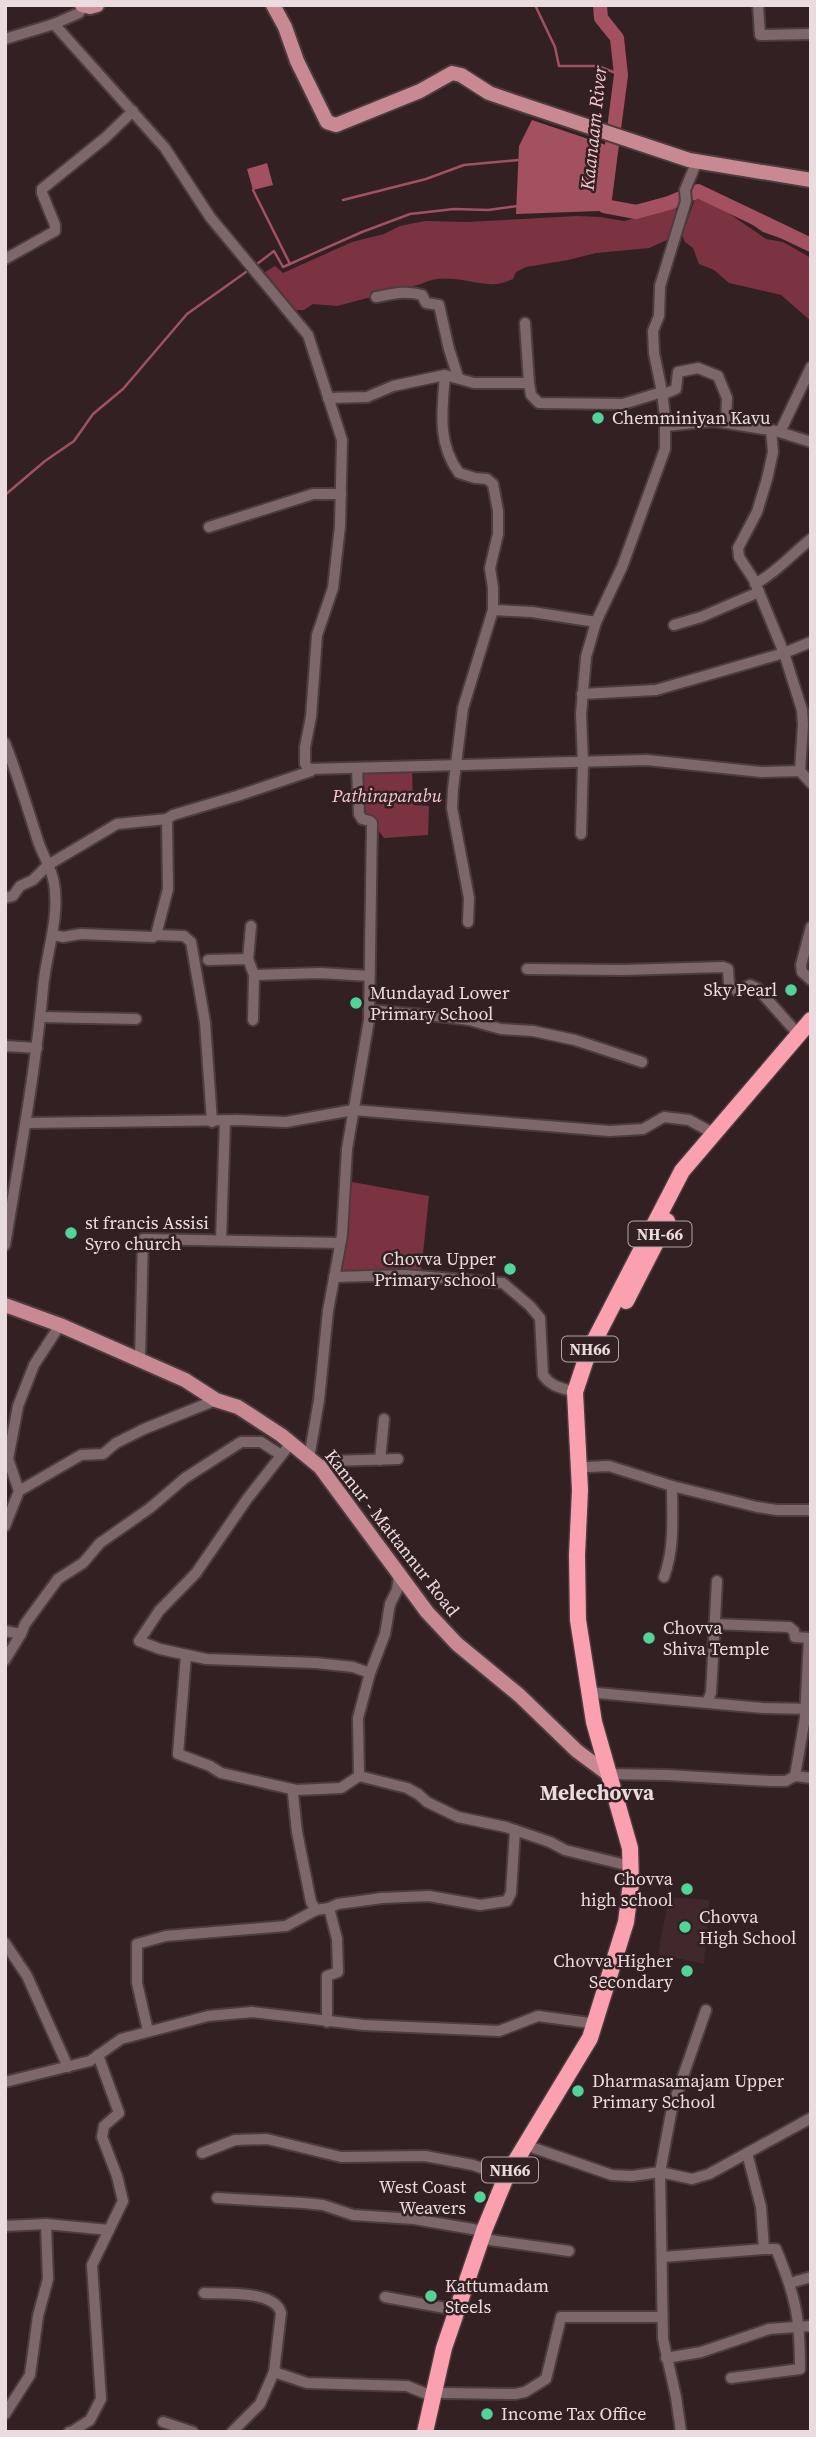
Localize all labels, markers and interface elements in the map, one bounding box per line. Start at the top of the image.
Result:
water label: Kaanaam River [573,63,613,192]
place label: Chemminiyan Kavu [612,405,770,430]
marker: Chemminiyan Kavu [590,410,606,426]
park label: Pathiraparabu [331,783,442,808]
place label: Sky Pearl [704,977,777,1002]
place label: Mundayad Lower Primary School [370,980,510,1026]
marker: Sky Pearl [783,982,799,998]
marker: Mundayad Lower Primary School [348,995,364,1011]
place label: st francis Assisi Syro church [85,1210,209,1256]
road number: NH-66 [628,1222,692,1246]
marker: st francis Assisi Syro church [63,1225,79,1241]
place label: Chovva Upper Primary school [374,1246,496,1292]
marker: Chovva Upper Primary school [502,1261,518,1277]
road number: NH66 [562,1336,618,1362]
street label: Kannur - Mattannur Road [319,1444,466,1621]
place label: Chovva Shiva Temple [663,1615,769,1661]
marker: Chovva Shiva Temple [641,1630,657,1646]
district label: Melechovva [540,1778,655,1807]
place label: Chovva high school [580,1866,674,1912]
marker: Chovva high school [679,1881,695,1897]
place label: Chovva High School [699,1904,796,1950]
marker: Chovva High School [677,1919,693,1935]
place label: Chovva Higher Secondary [553,1948,674,1994]
marker: Chovva Higher Secondary [679,1963,695,1979]
place label: Dharmasamajam Upper Primary School [592,2068,785,2114]
marker: Dharmasamajam Upper Primary School [570,2083,586,2099]
road number: NH66 [482,2158,538,2182]
place label: West Coast Weavers [379,2174,466,2220]
marker: West Coast Weavers [472,2189,488,2205]
place label: Kattumadam Steels [445,2273,549,2319]
marker: Kattumadam Steels [423,2288,439,2304]
place label: Income Tax Office [501,2401,647,2426]
marker: Income Tax Office [479,2406,495,2422]

